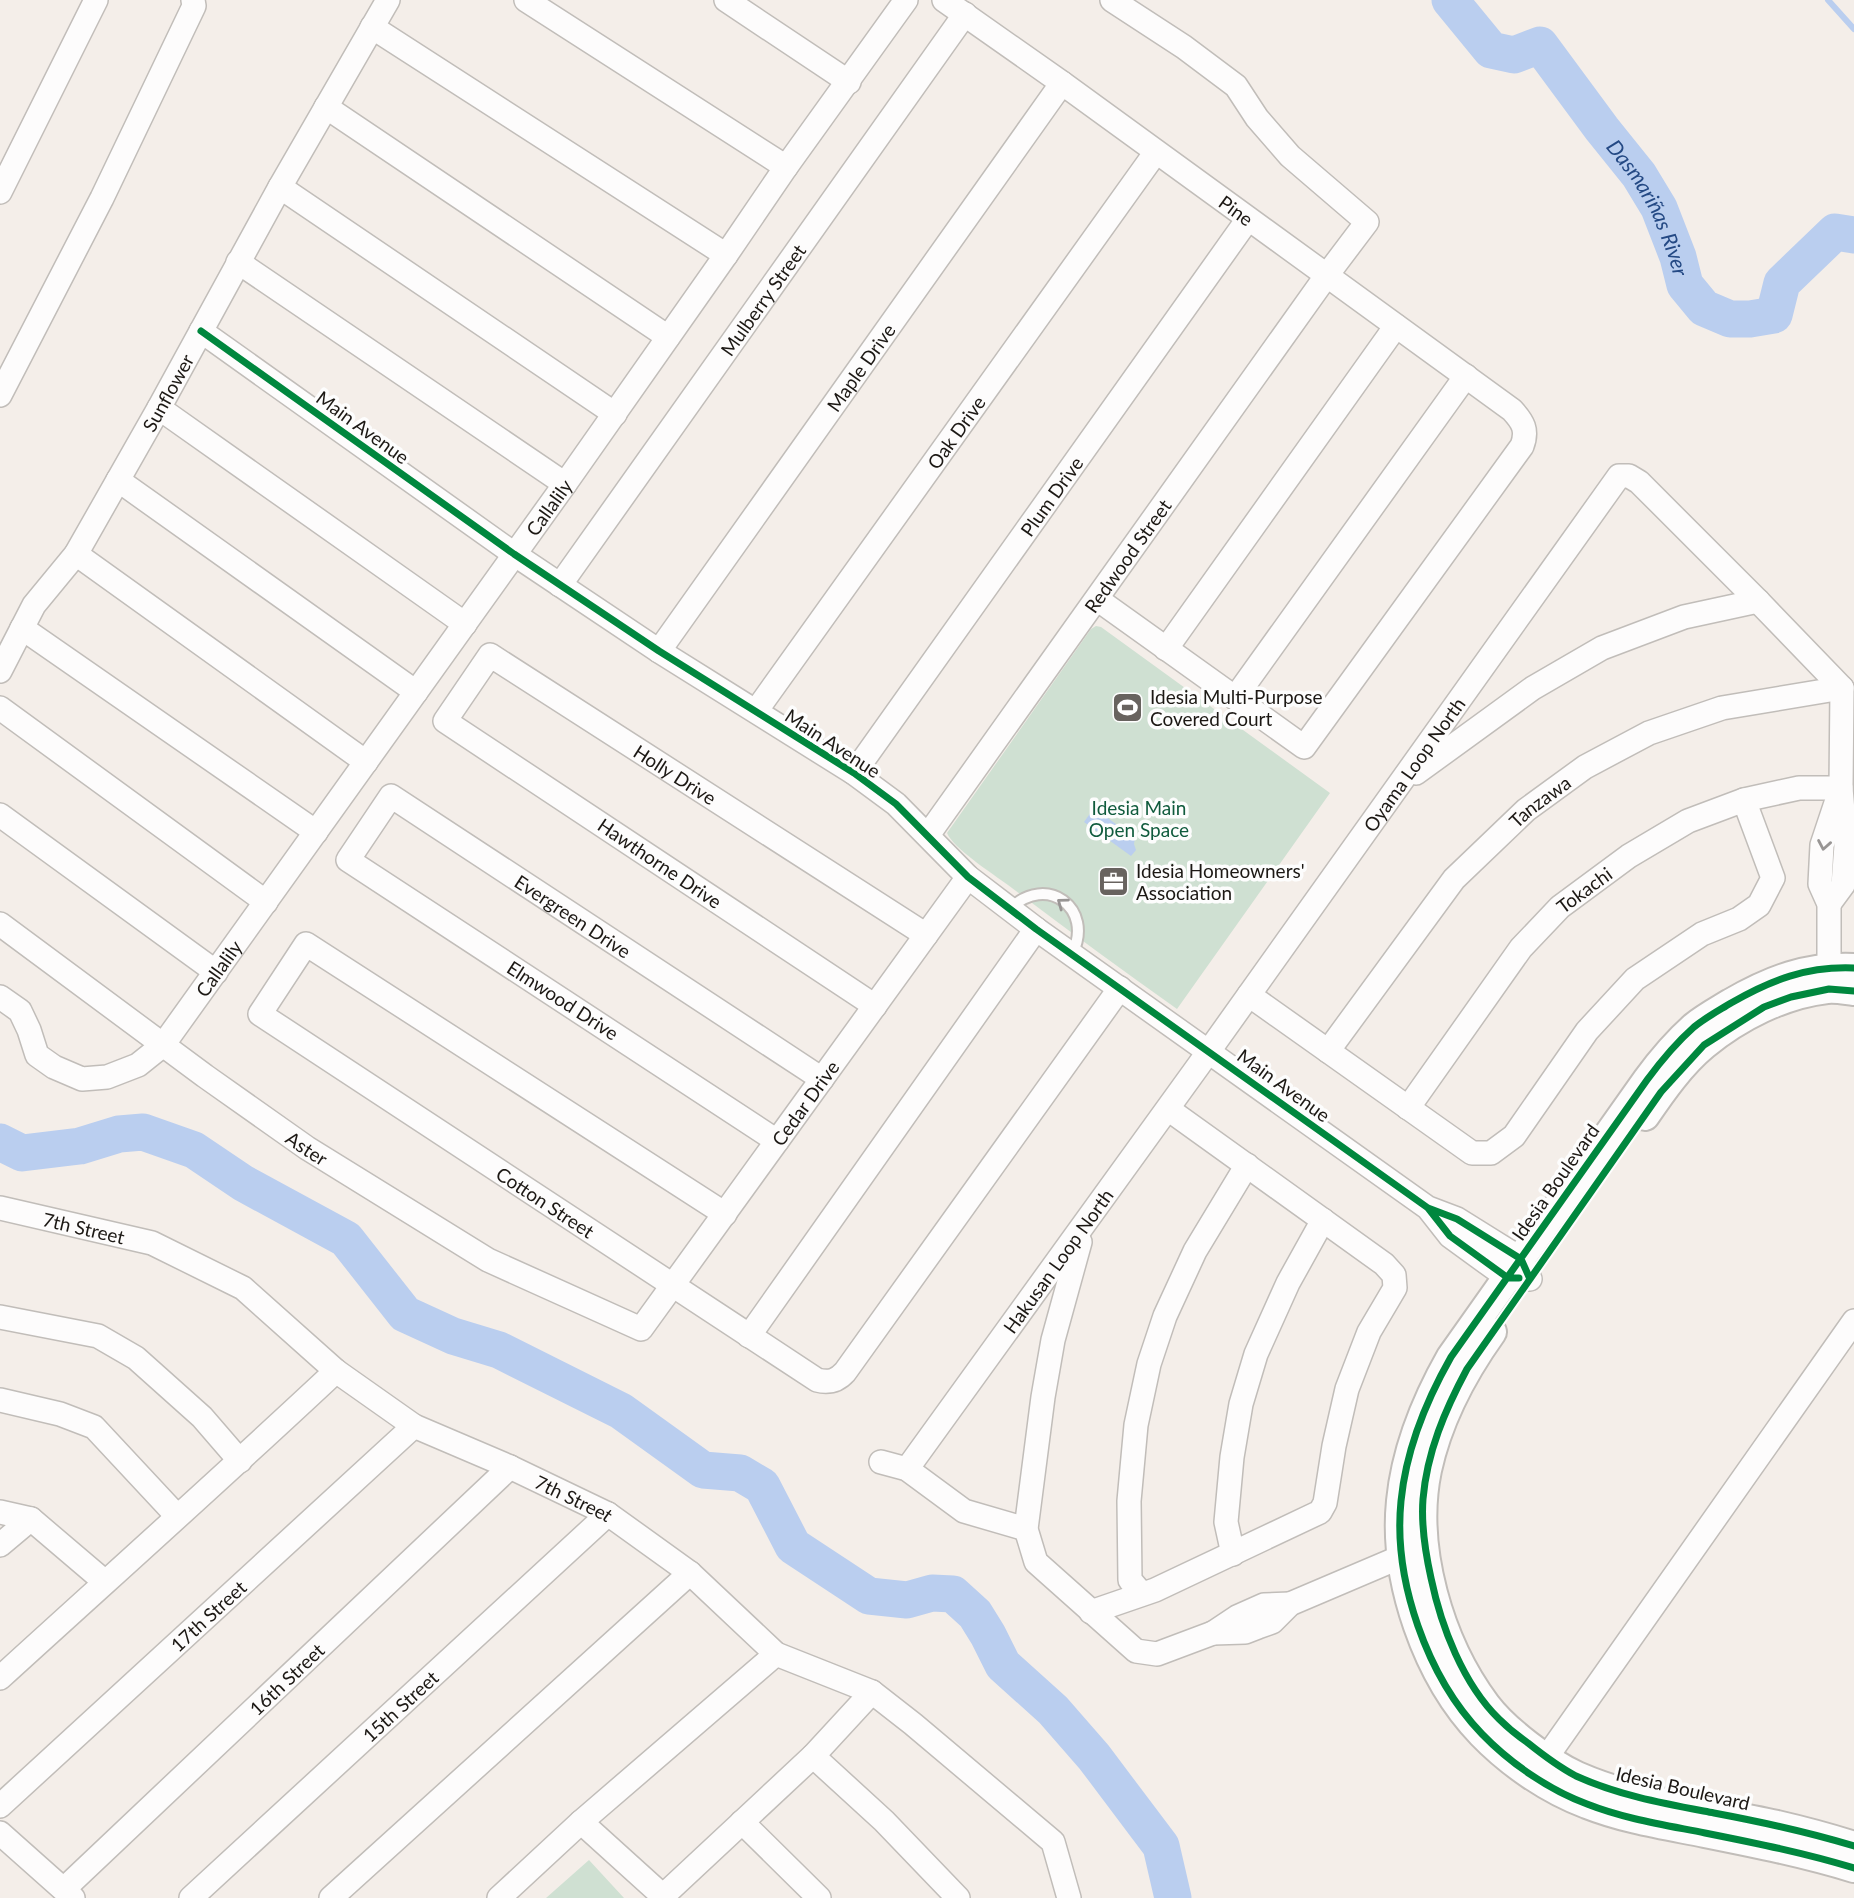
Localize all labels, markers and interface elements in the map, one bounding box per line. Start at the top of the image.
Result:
water label: Dasmariñas River [1603,134,1695,279]
street label: Pine [1215,190,1258,230]
street label: Mulberry Street [715,239,810,360]
street label: Maple Drive [821,319,899,416]
street label: Sunflower [137,350,198,435]
street label: Main Avenue [312,386,414,468]
street label: Oak Drive [922,391,989,473]
street label: Plum Drive [1015,452,1087,540]
street label: Callalily [520,474,577,540]
street label: Redwood Street [1079,494,1175,617]
place label: Idesia Multi-Purpose Covered Court [1150,685,1323,730]
sports icon: Idesia Multi-Purpose Covered Court [1110,690,1144,724]
street label: Oyama Loop North [1358,692,1469,836]
street label: Main Avenue [781,704,885,782]
street label: Holly Drive [630,739,721,809]
street label: Tanzawa [1504,770,1575,832]
park label: Idesia Main Open Space [1089,796,1189,841]
street label: Hawthorne Drive [594,813,726,913]
one-way arrow [1817,839,1832,851]
place label: Idesia Homeowners' Association [1136,859,1305,904]
street label: Tokachi [1552,861,1616,917]
office icon: Idesia Homeowners' Association [1096,864,1130,898]
street label: Evergreen Drive [511,869,636,962]
one-way arrow [1057,899,1070,911]
street label: Callalily [190,935,246,1001]
street label: Elmwood Drive [503,955,623,1045]
street label: Main Avenue [1233,1044,1335,1126]
street label: Cedar Drive [766,1056,843,1150]
street label: Idesia Boulevard [1506,1119,1604,1245]
street label: Aster [282,1126,332,1170]
street label: Cotton Street [492,1161,599,1242]
street label: Hakusan Loop North [998,1184,1117,1337]
street label: 7th Street [41,1207,127,1248]
street label: 7th Street [531,1469,618,1526]
street label: 17th Street [165,1575,250,1656]
street label: 16th Street [244,1638,329,1719]
street label: 15th Street [357,1665,443,1746]
street label: Idesia Boulevard [1614,1761,1752,1815]

